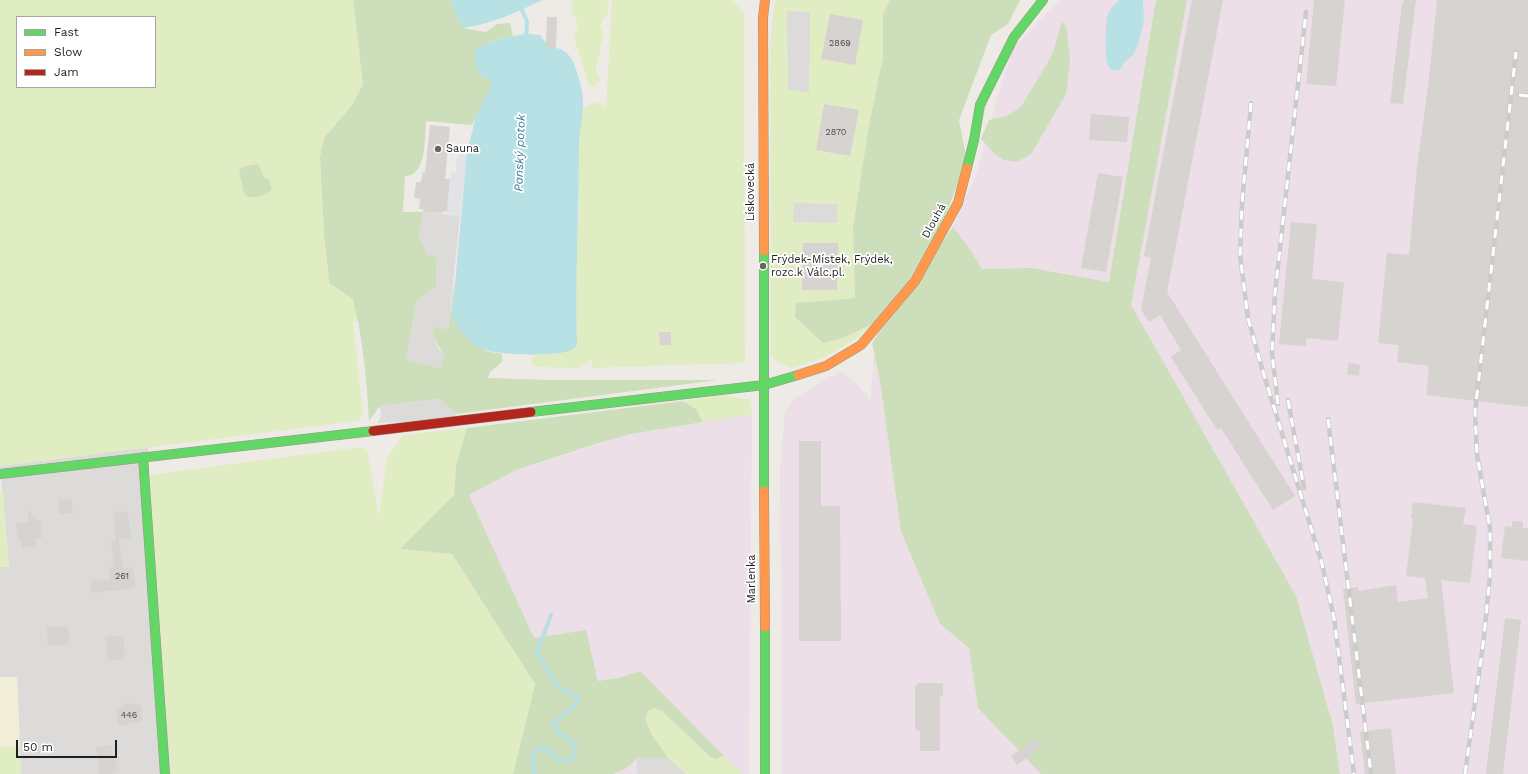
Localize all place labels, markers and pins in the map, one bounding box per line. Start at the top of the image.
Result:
place label: Sauna [446,142,479,156]
marker: Sauna [433,144,443,154]
place label: Frýdek-Místek, Frýdek, rozc.k Válc.pl. [771,253,893,279]
marker: Frýdek-Místek, Frýdek, rozc.k Válc.pl. [758,261,768,271]

